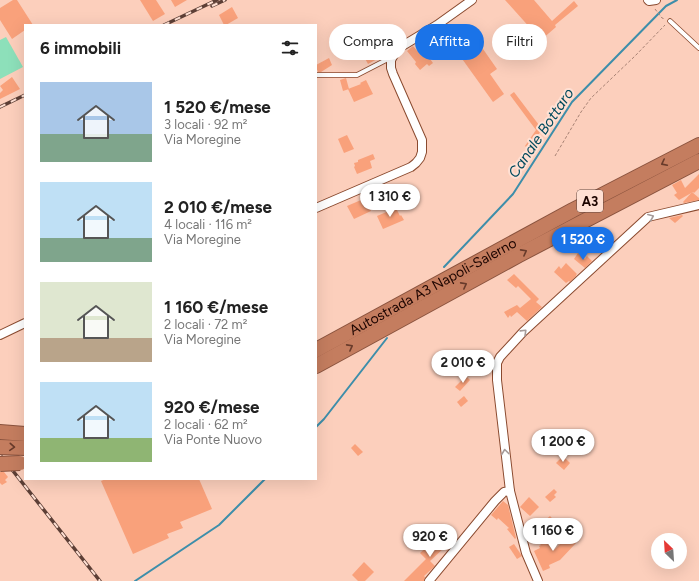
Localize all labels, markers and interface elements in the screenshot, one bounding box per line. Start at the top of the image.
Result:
chip: Compra [329,24,407,60]
chip: Affitta [415,24,484,60]
chip: Filtri [492,24,547,60]
icon: filters [279,37,301,59]
text: 6 immobili [40,38,121,58]
water label: Canale Bottaro [504,85,578,181]
text: 1 520 €/mese [164,97,271,117]
icon: home [72,98,120,146]
text: 3 locali · 92 m² [164,117,248,132]
text: Via Moregine [164,132,241,147]
one-way arrow [661,158,668,165]
pin: 1 310 € [353,184,427,218]
text: 1 310 € [369,189,411,204]
road number: A3 [577,190,603,212]
text: 2 010 €/mese [164,197,272,217]
icon: home [72,198,120,246]
one-way arrow [647,214,654,222]
text: 4 locali · 116 m² [164,217,252,232]
pin: 1 520 € [546,227,620,261]
text: Via Moregine [164,232,241,247]
text: 1 520 € [561,232,605,247]
street label: Autostrada A3 Napoli-Salerno [347,234,519,339]
one-way arrow [520,250,527,257]
one-way arrow [460,282,467,289]
text: 1 160 €/mese [164,297,268,317]
icon: home [72,298,120,346]
text: 2 locali · 72 m² [164,317,247,332]
one-way arrow [519,329,527,337]
text: Via Moregine [164,332,241,347]
one-way arrow [346,345,353,352]
pin: 2 010 € [426,350,500,384]
text: 2 010 € [440,355,486,370]
text: 920 €/mese [164,397,260,417]
icon: home [72,398,120,446]
text: 2 locali · 62 m² [164,417,248,432]
pin: 1 200 € [526,429,600,463]
text: Via Ponte Nuovo [164,432,262,447]
text: 1 200 € [540,434,586,449]
one-way arrow [9,443,16,452]
one-way arrow [501,449,510,455]
pin: 1 160 € [516,518,590,552]
text: 1 160 € [532,523,574,538]
pin: 920 € [402,524,458,558]
text: 920 € [412,529,448,544]
north arrow [651,533,687,569]
map controls [651,533,687,569]

